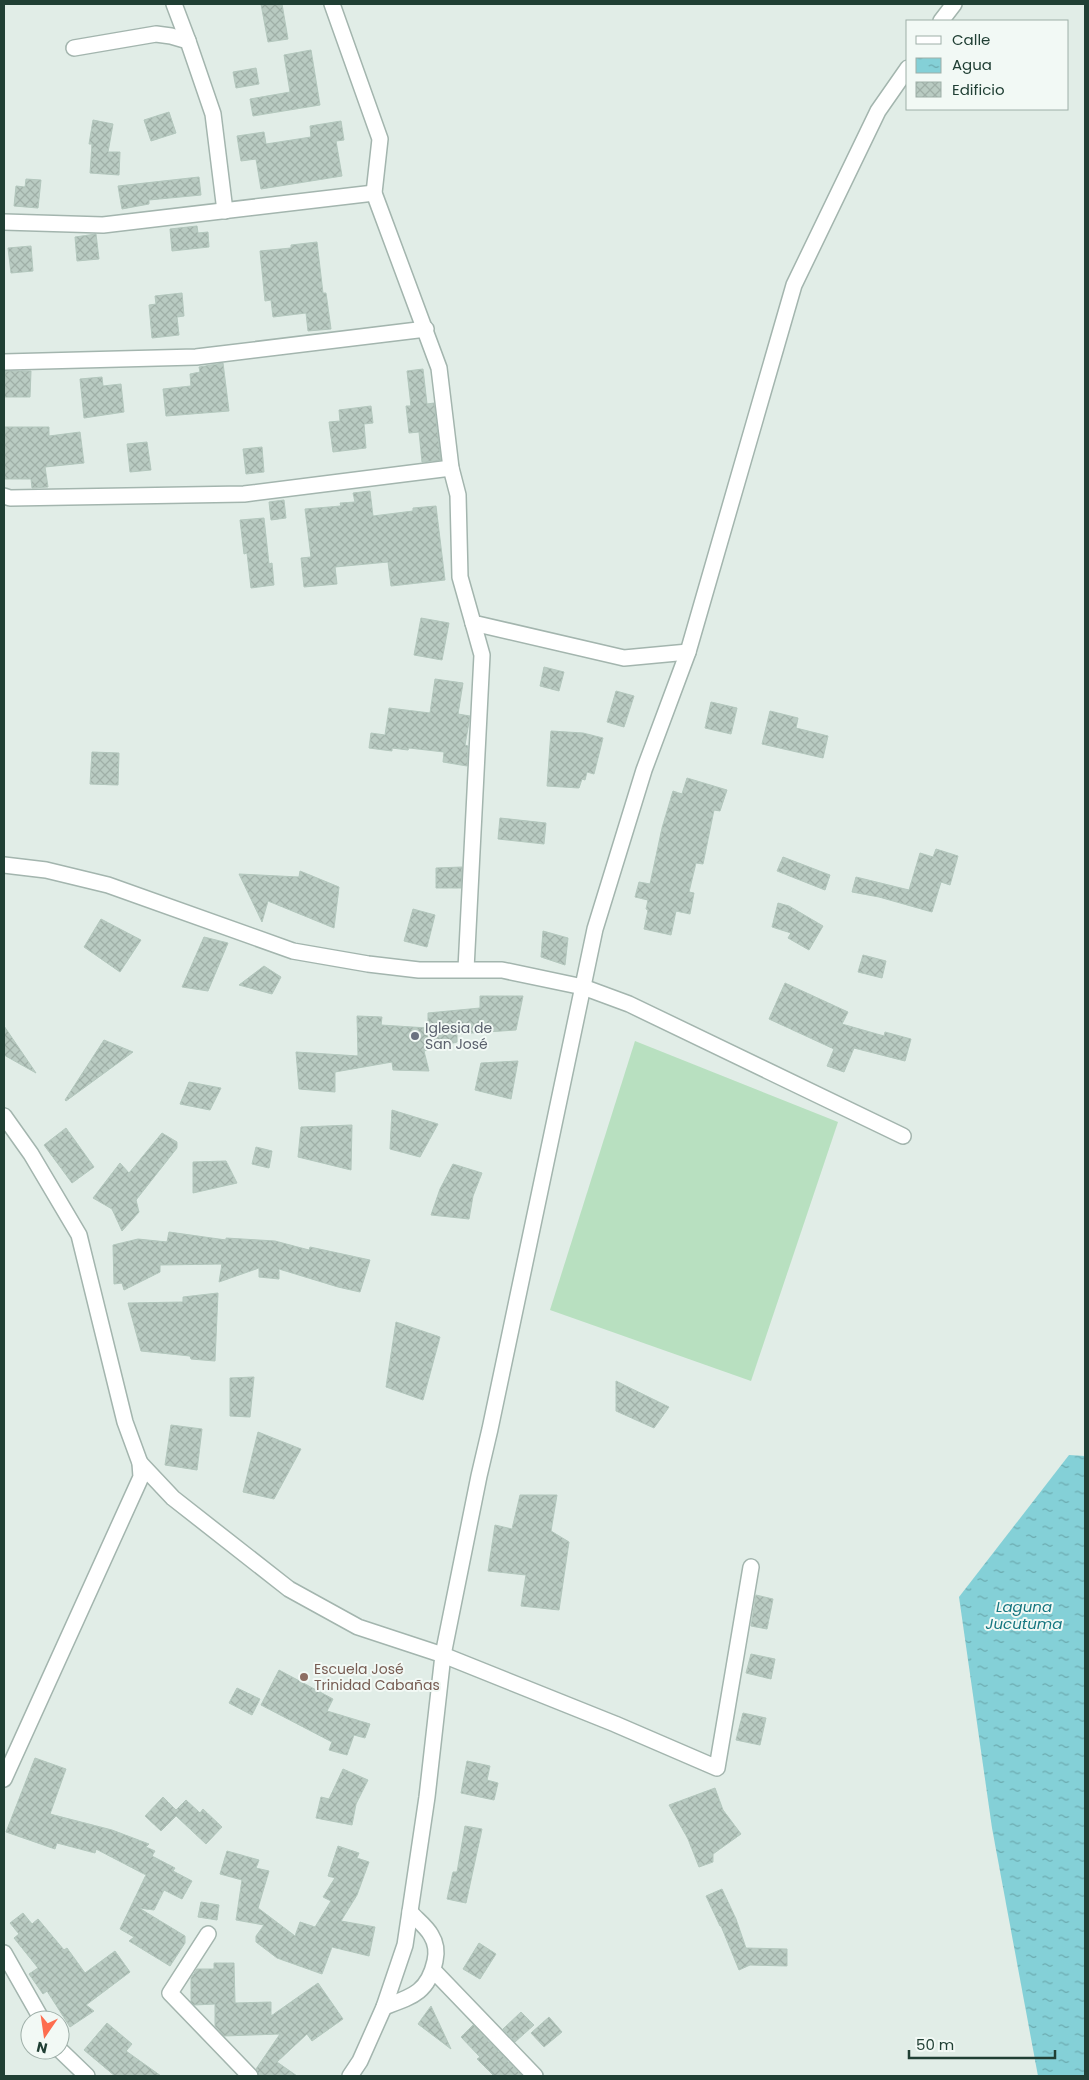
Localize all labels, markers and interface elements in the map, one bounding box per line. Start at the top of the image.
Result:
legend [906,20,1069,110]
text: Calle [952,29,990,50]
text: Agua [952,54,992,75]
text: Edificio [952,79,1005,100]
place label: Iglesia de San José [425,1018,492,1054]
marker: Iglesia de San José [409,1030,421,1042]
water label: Laguna Jucutuma [986,1596,1062,1634]
place label: Escuela José Trinidad Cabañas [314,1659,440,1695]
marker: Escuela José Trinidad Cabañas [298,1671,310,1683]
north arrow [20,2010,70,2060]
scale bar [909,2028,1055,2060]
text: 50 m [916,2034,954,2055]
text: N [35,2037,49,2059]

